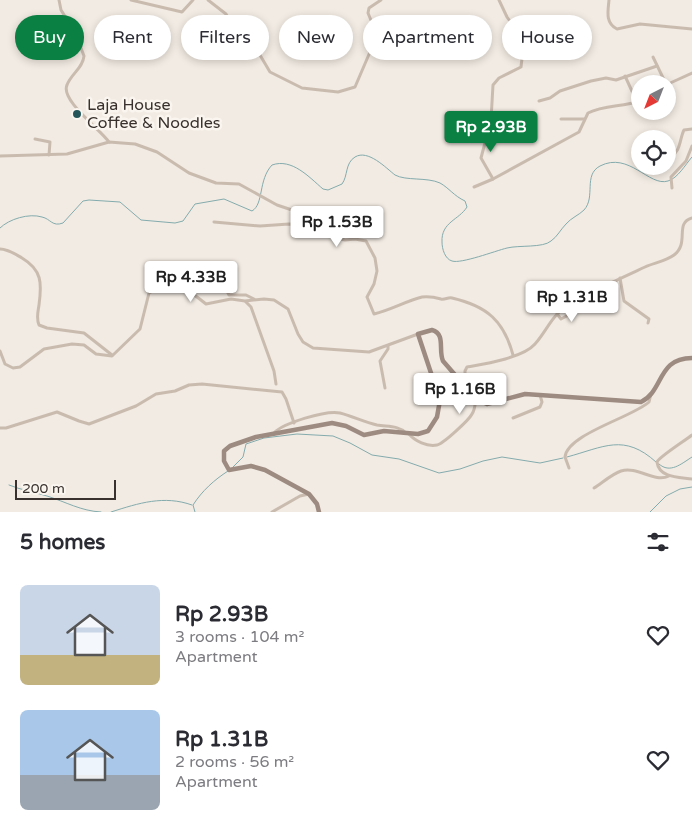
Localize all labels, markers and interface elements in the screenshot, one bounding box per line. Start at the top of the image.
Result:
chip: Buy [15,15,84,60]
chip: Rent [94,15,171,60]
chip: Filters [181,15,269,60]
chip: New [279,15,353,60]
chip: Apartment [363,15,492,60]
chip: House [502,15,592,60]
north arrow [631,75,676,120]
map controls [631,75,676,175]
place label: Laja House Coffee & Noodles [87,95,220,133]
marker: Laja House Coffee & Noodles [71,108,83,120]
pin: Rp 2.93B [439,110,543,153]
text: Rp 2.93B [455,117,527,137]
button: locate [631,130,676,175]
pin: Rp 1.53B [285,206,389,248]
text: Rp 1.53B [301,212,373,232]
pin: Rp 4.33B [139,260,243,303]
text: Rp 4.33B [155,267,227,287]
pin: Rp 1.31B [520,280,624,323]
text: Rp 1.31B [536,287,608,307]
pin: Rp 1.16B [408,372,512,415]
text: Rp 1.16B [424,379,496,399]
scale bar [15,477,116,500]
text: 200 m [22,480,65,497]
icon: filters [644,528,672,556]
text: 5 homes [20,530,105,555]
text: Rp 2.93B [175,602,268,627]
icon: home [60,605,120,665]
icon: heart [644,621,672,649]
text: 3 rooms · 104 m² [175,627,304,647]
text: Apartment [175,647,258,667]
text: Rp 1.31B [175,727,268,752]
icon: home [60,730,120,790]
icon: heart [644,746,672,774]
text: 2 rooms · 56 m² [175,752,294,772]
text: Apartment [175,772,258,792]

